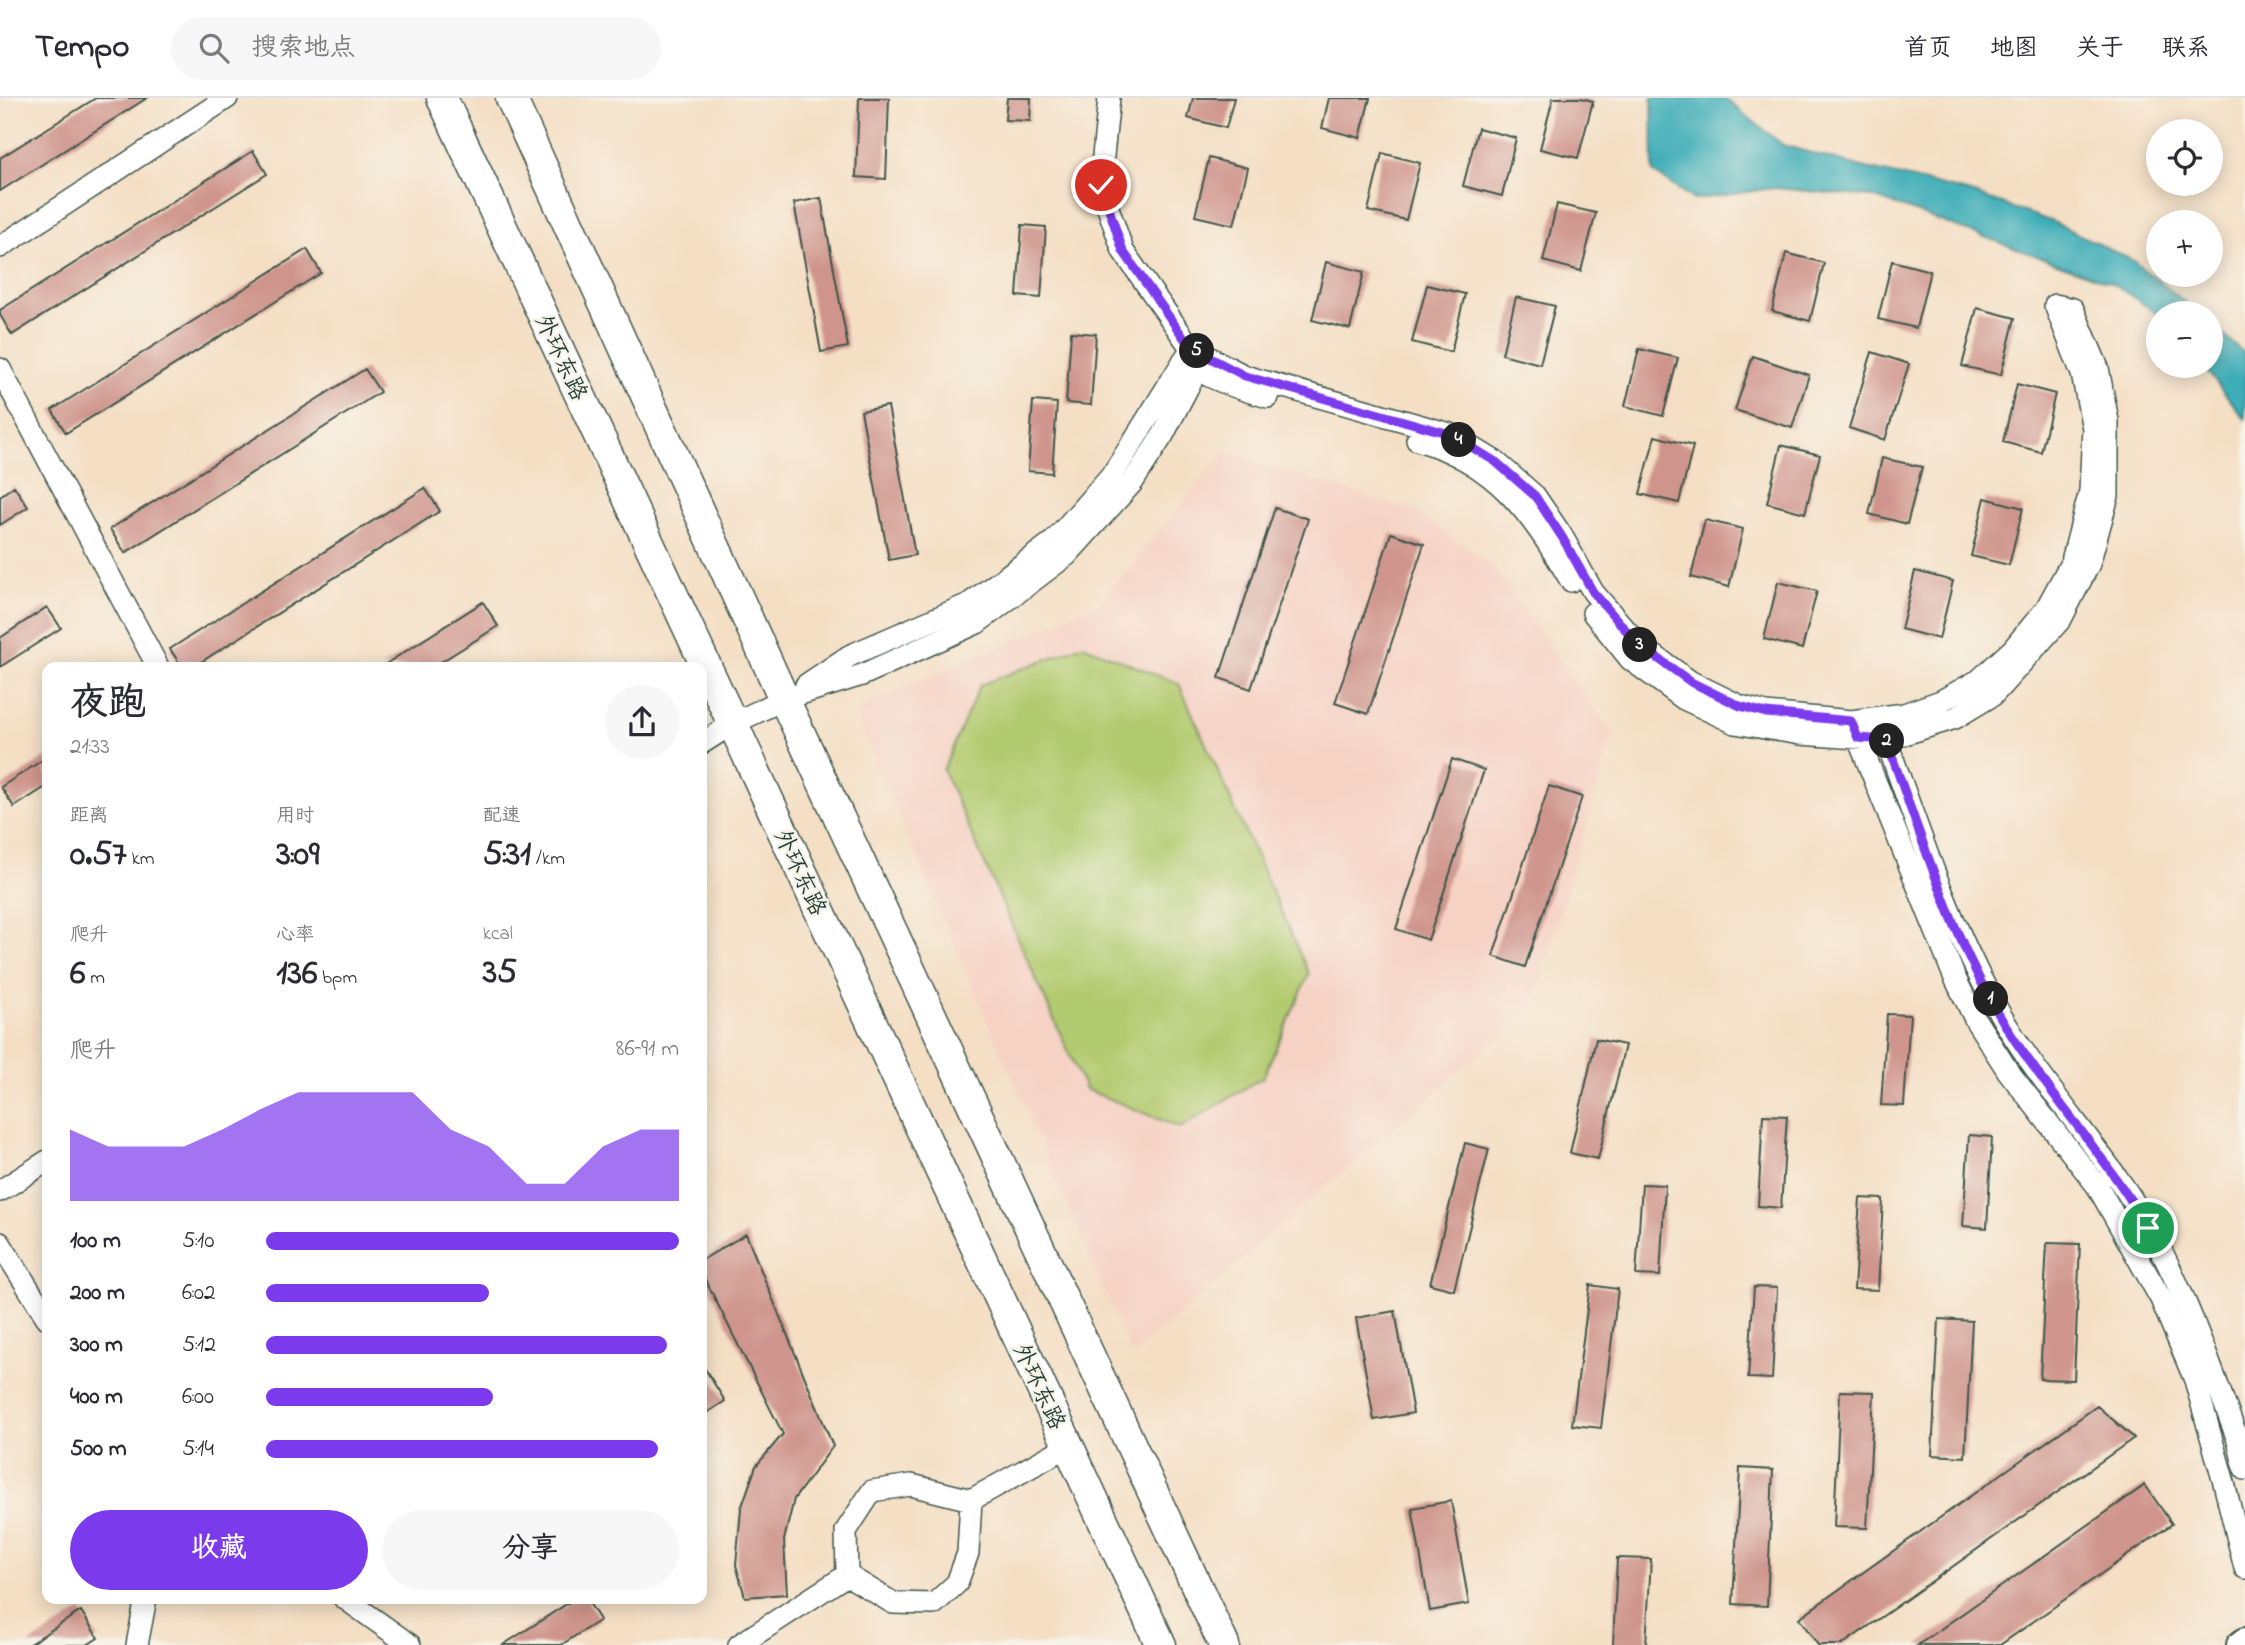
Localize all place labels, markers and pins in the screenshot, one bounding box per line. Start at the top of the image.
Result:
pin [1071,155,1131,215]
pin: 5 [1180,334,1214,368]
pin: 4 [1442,422,1476,458]
pin: 3 [1622,628,1658,662]
pin: 2 [1870,724,1904,758]
pin: 1 [1974,982,2008,1016]
pin [2118,1198,2178,1258]

